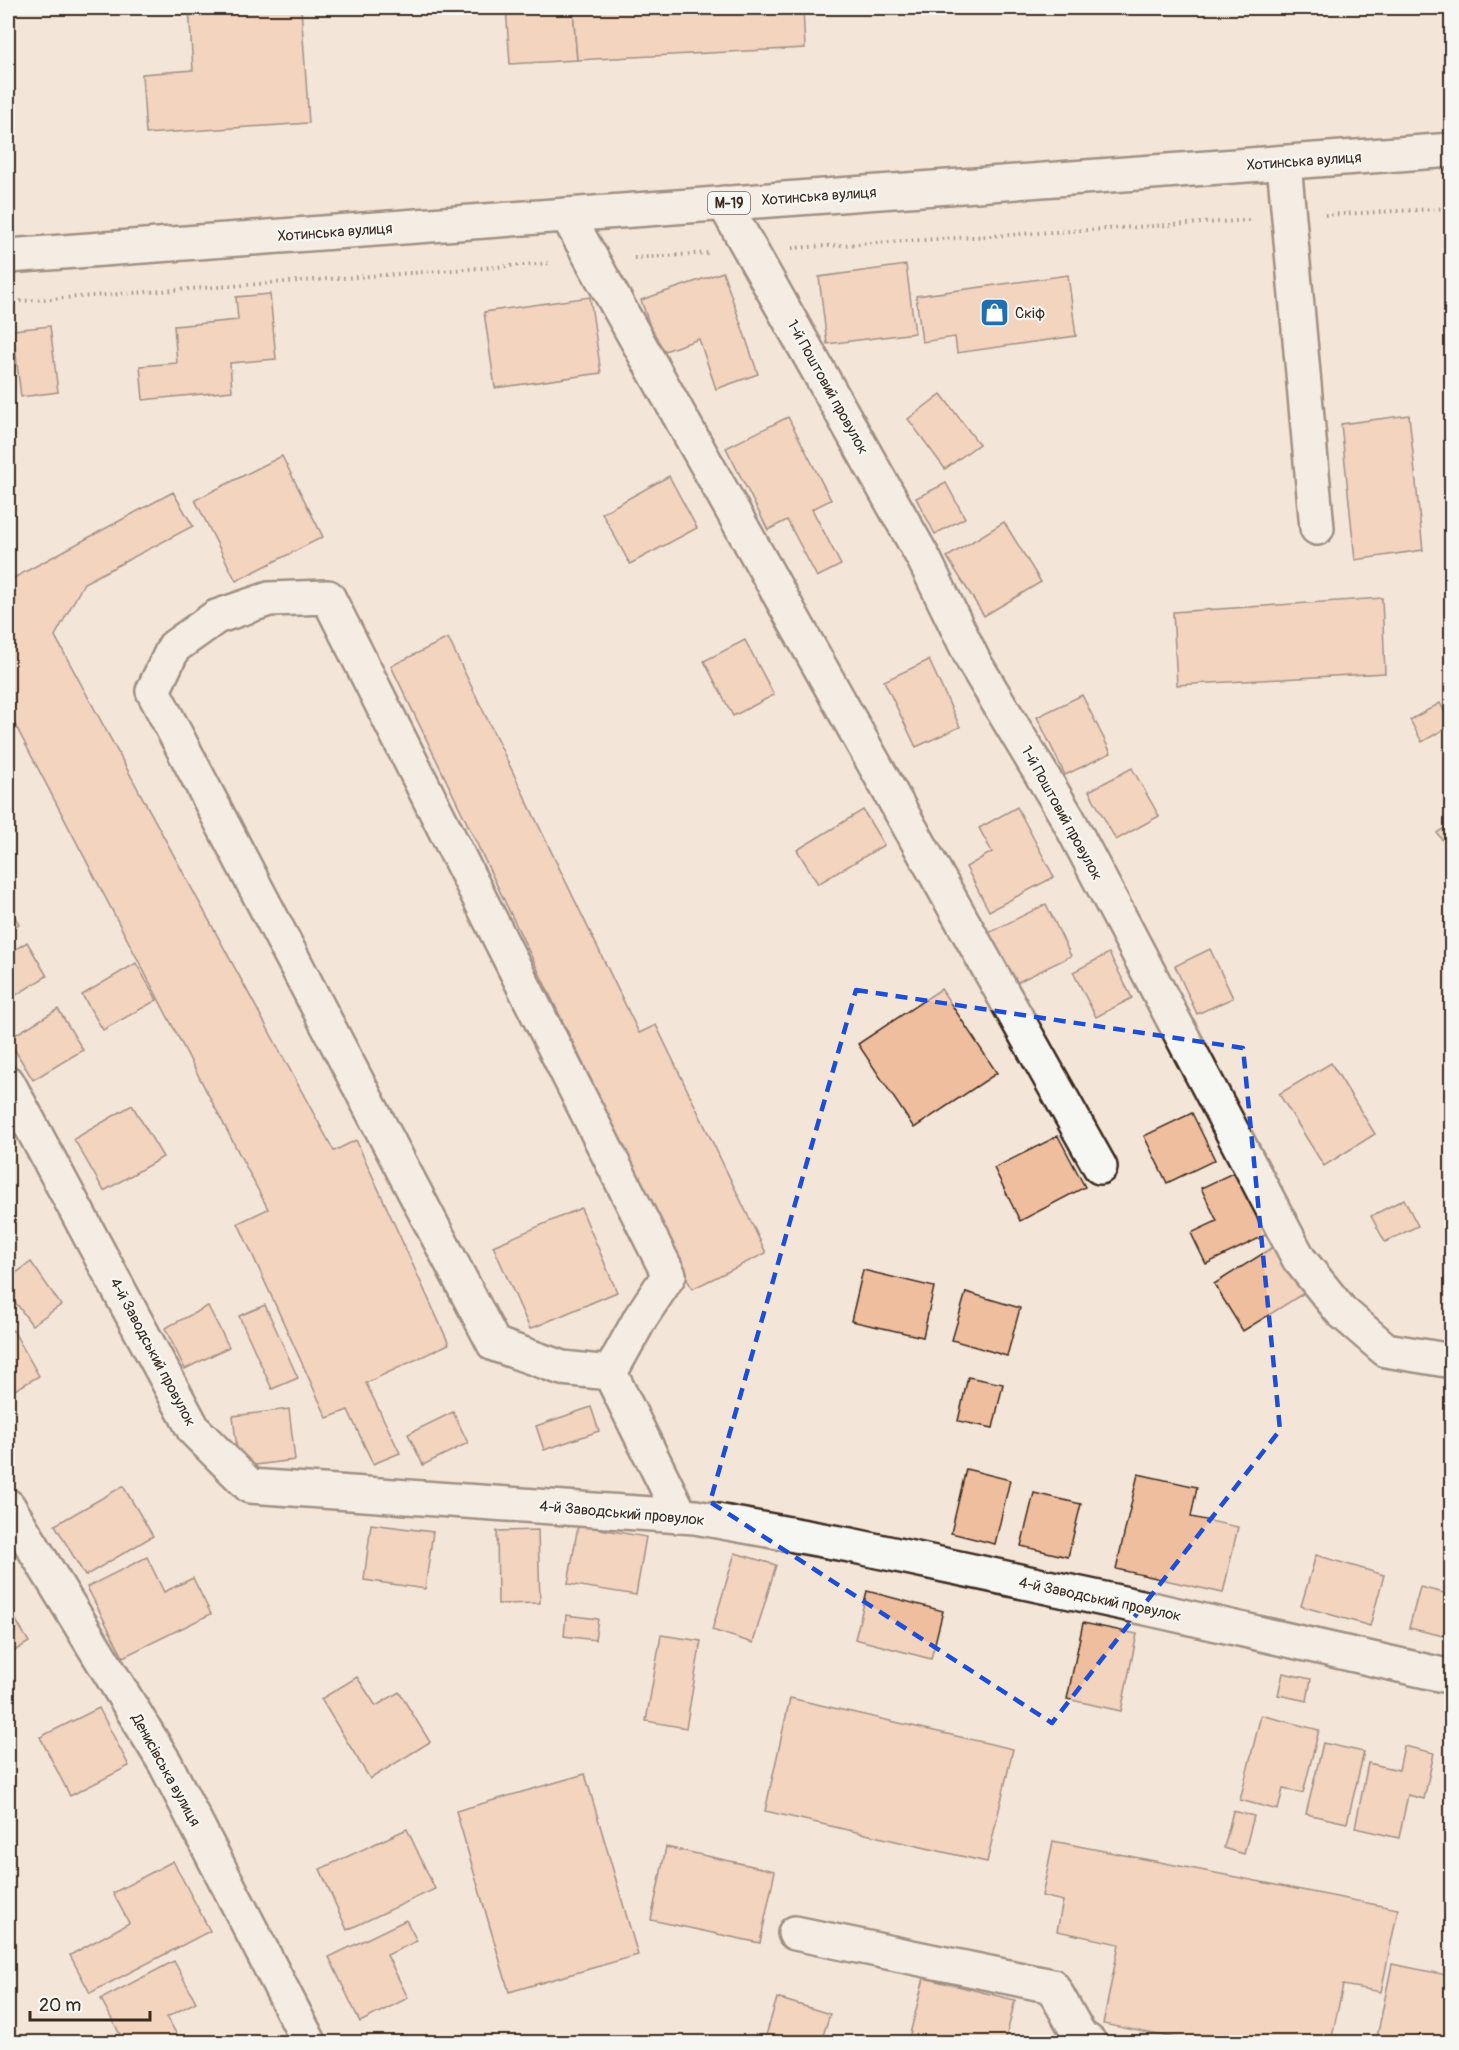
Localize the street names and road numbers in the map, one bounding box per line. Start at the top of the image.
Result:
street label: Хотинська вулиця [1246,148,1362,175]
street label: Хотинська вулиця [761,183,877,210]
road number: М-19 [708,192,750,214]
street label: Хотинська вулиця [277,219,393,246]
street label: 1-й Поштовий провулок [783,317,873,458]
street label: 1-й Поштовий провулок [1017,743,1107,884]
street label: 4-й Заводський провулок [105,1275,200,1430]
street label: 4-й Заводський провулок [539,1497,706,1530]
street label: 4-й Заводський провулок [1017,1573,1183,1626]
street label: Денисівська вулиця [126,1710,204,1830]

